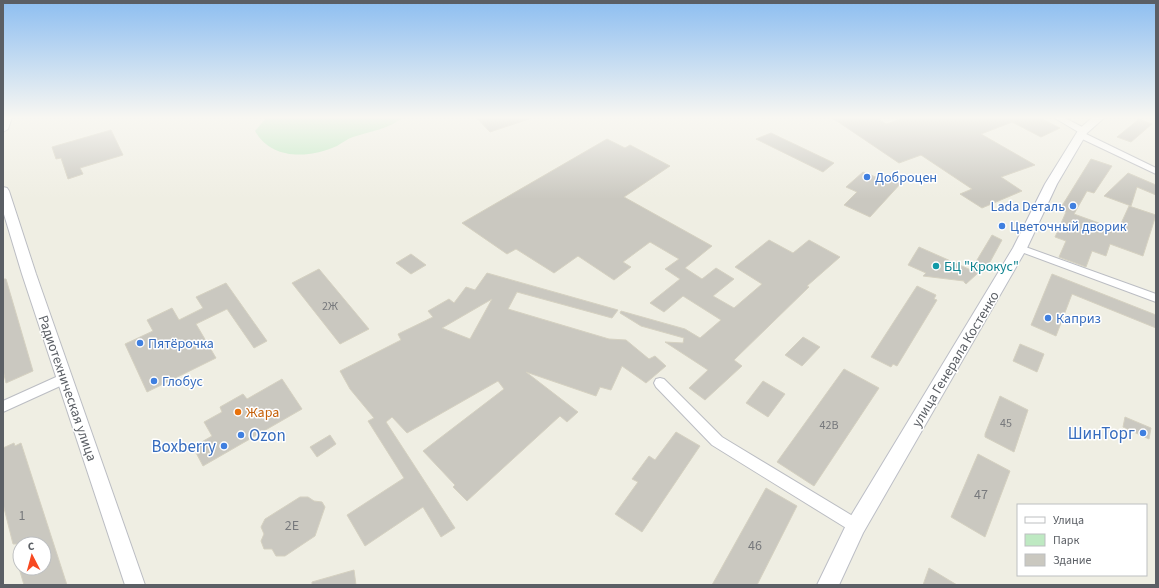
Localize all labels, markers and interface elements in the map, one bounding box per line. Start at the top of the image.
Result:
place label: Доброцен [875,168,937,188]
marker: Доброцен [862,172,872,182]
place label: Lada Dеталь [991,197,1065,217]
marker: Lada Dеталь [1068,201,1078,211]
place label: Цветочный дворик [1010,217,1127,237]
marker: Цветочный дворик [997,221,1007,231]
place label: БЦ "Крокус" [944,257,1019,277]
marker: БЦ "Крокус" [931,261,941,271]
street label: улица Генерала Костенко [907,288,1005,431]
house number: 2Ж [322,298,338,315]
place label: Каприз [1056,309,1101,329]
street label: Радиотехническая улица [33,313,101,464]
marker: Каприз [1043,313,1053,323]
place label: Пятёрочка [148,334,214,354]
marker: Пятёрочка [135,338,145,348]
place label: Глобус [162,372,203,392]
marker: Глобус [149,376,159,386]
place label: Жара [246,403,279,423]
marker: Жара [233,407,243,417]
house number: 45 [1000,415,1012,432]
house number: 42В [820,417,838,434]
place label: ШинТорг [1068,422,1135,446]
place label: Ozon [249,424,286,448]
marker: ШинТорг [1138,428,1148,438]
marker: Ozon [236,430,246,440]
place label: Boxberry [152,435,216,459]
marker: Boxberry [219,441,229,451]
house number: 47 [974,485,988,505]
legend [1017,504,1147,576]
house number: 1 [19,506,26,526]
text: Улица [1053,512,1084,529]
house number: 2Е [285,516,299,536]
text: Парк [1053,532,1079,549]
north arrow [12,536,52,576]
house number: 46 [748,536,762,556]
text: С [27,539,36,554]
text: Здание [1053,552,1092,569]

